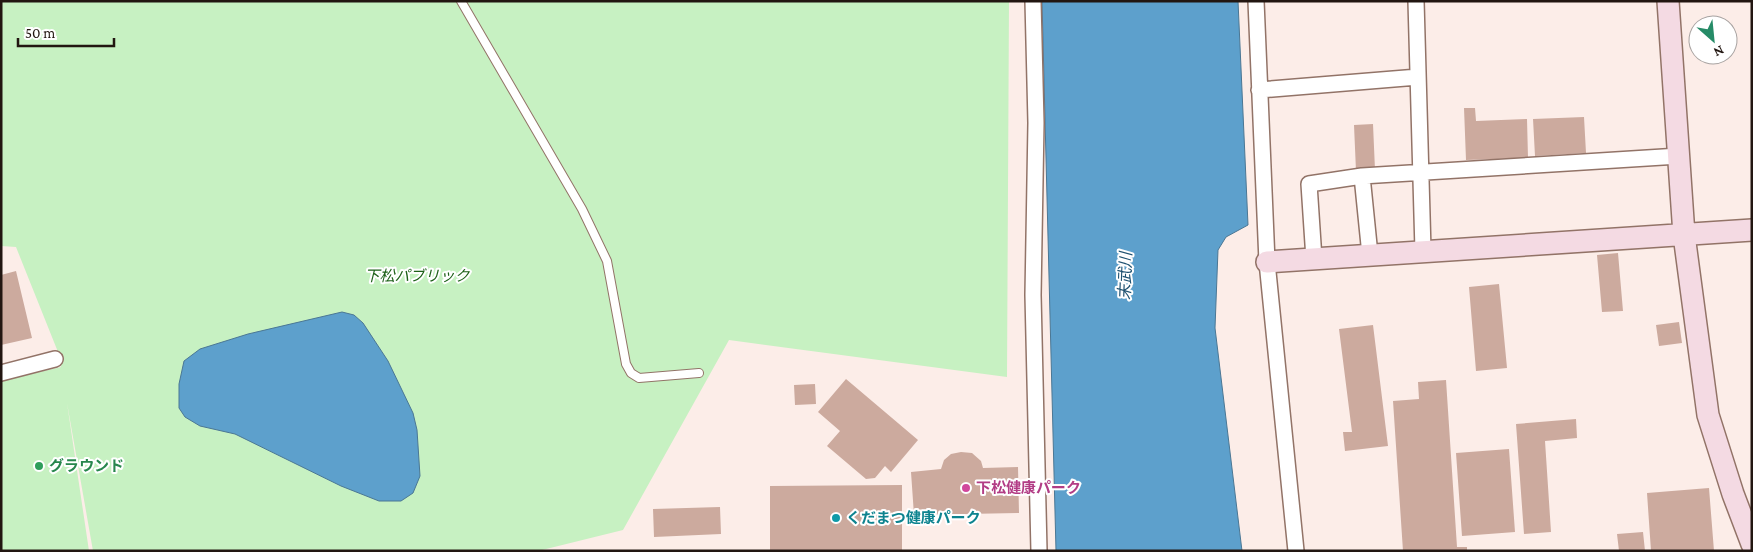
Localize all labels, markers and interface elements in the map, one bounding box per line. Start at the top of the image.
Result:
scale bar [18,15,114,47]
north arrow [1688,15,1738,65]
text: 50 m [25,25,55,41]
text: N [1711,42,1727,61]
water label: 末武川 [1116,250,1134,300]
park label: 下松パブリック [364,268,470,284]
place label: グラウンド [49,458,124,474]
marker: グラウンド [33,460,45,472]
place label: 下松健康パーク [976,480,1081,496]
marker: 下松健康パーク [960,482,972,494]
place label: くだまつ健康パーク [846,510,981,526]
marker: くだまつ健康パーク [830,512,842,524]

